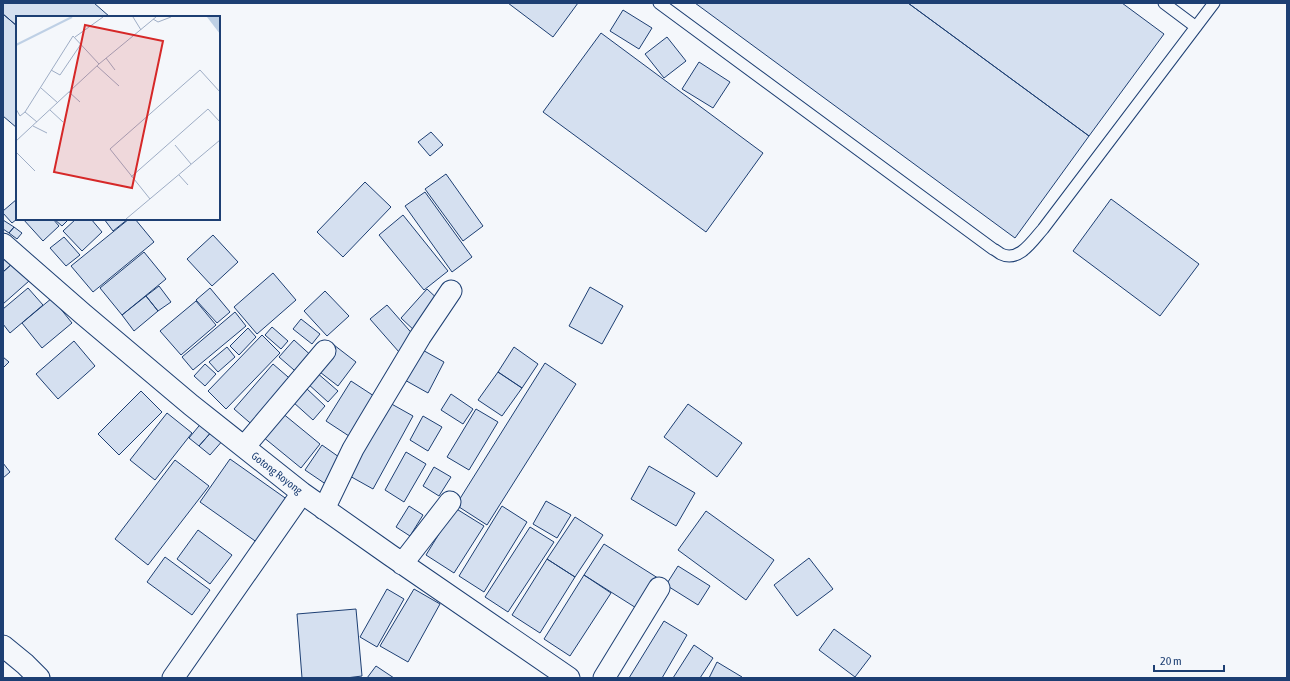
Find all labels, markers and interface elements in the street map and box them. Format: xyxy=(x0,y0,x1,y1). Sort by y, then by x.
inset map xyxy=(16,16,220,220)
street label: Gotong Royong xyxy=(249,449,305,497)
scale bar xyxy=(1154,647,1224,673)
text: 20 m xyxy=(1160,654,1182,668)

